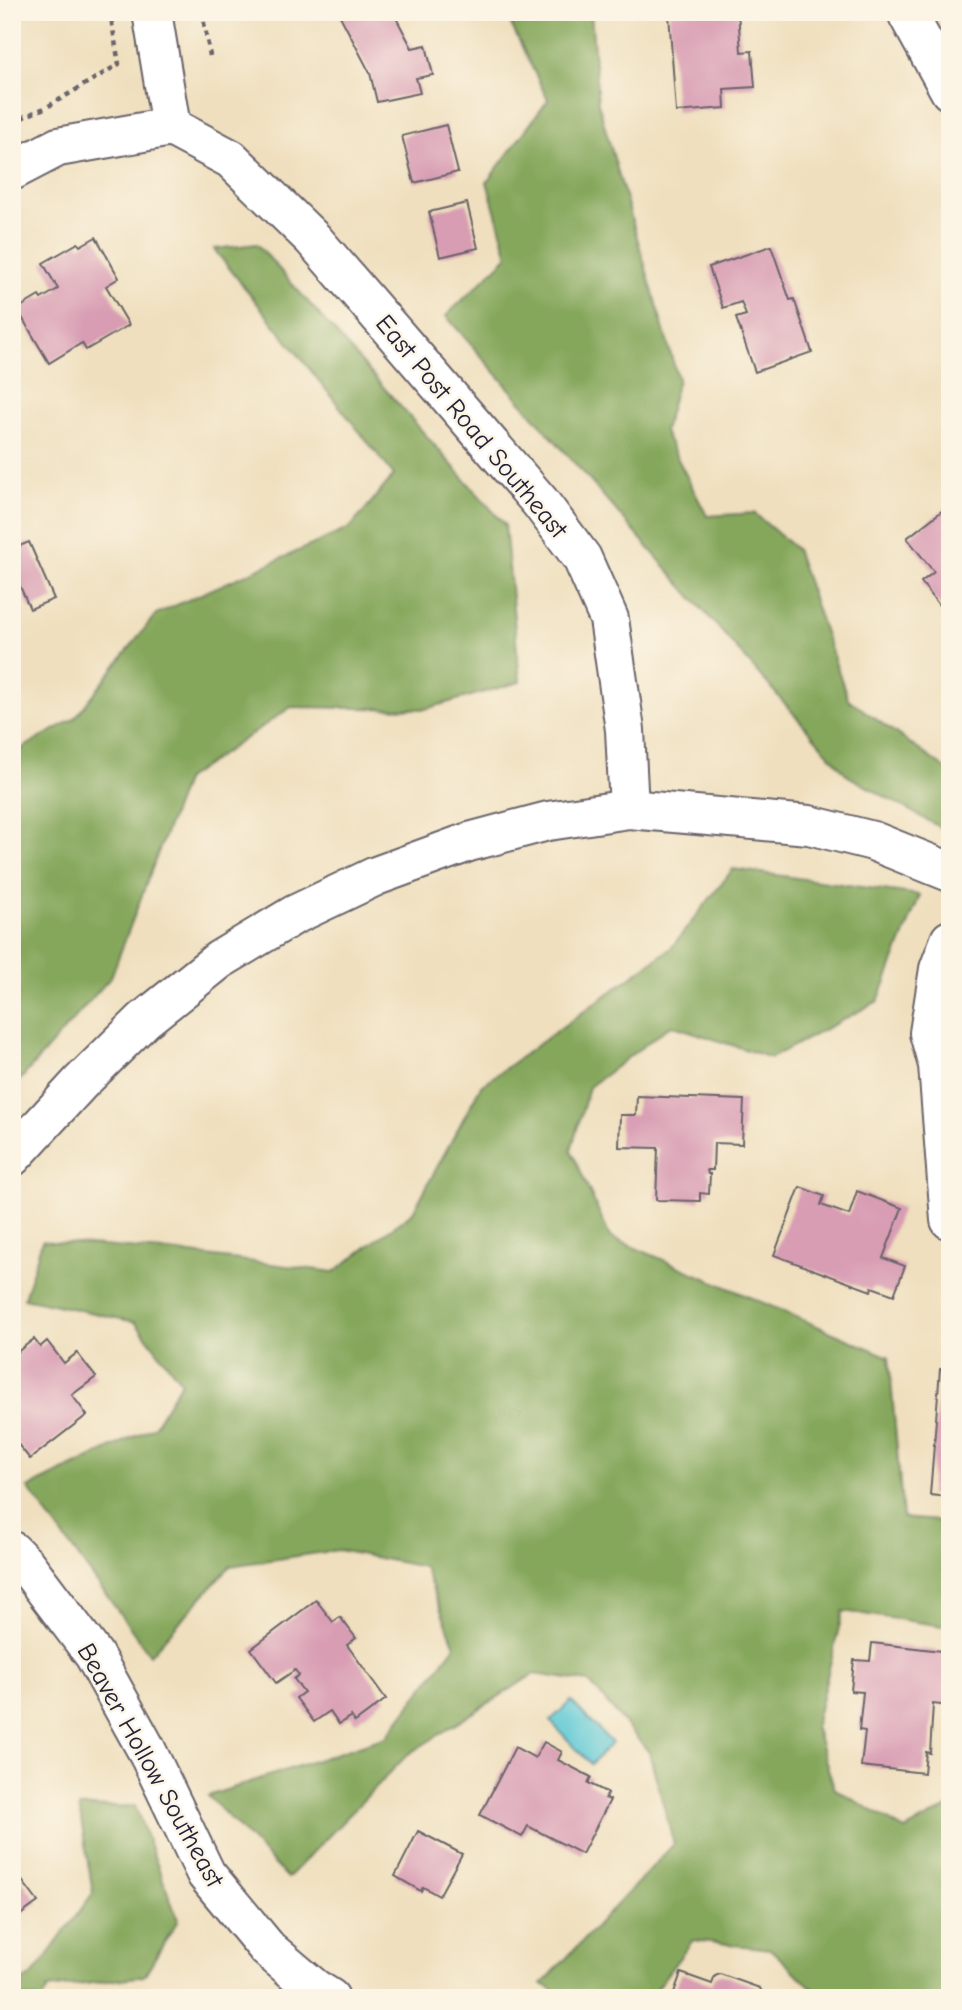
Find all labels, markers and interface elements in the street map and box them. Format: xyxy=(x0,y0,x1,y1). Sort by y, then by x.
street label: East Post Road Southeast xyxy=(369,309,574,546)
street label: Beaver Hollow Southeast xyxy=(71,1638,230,1894)

